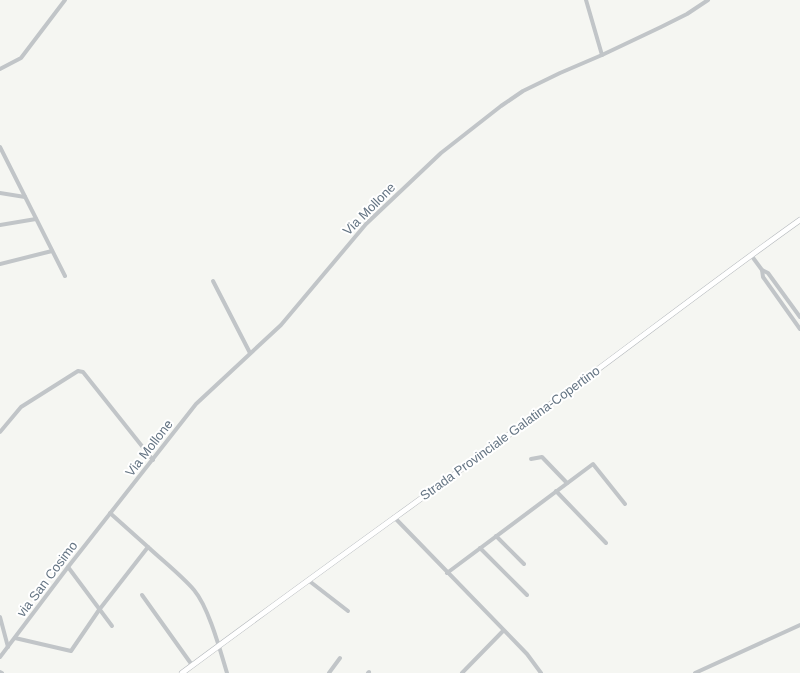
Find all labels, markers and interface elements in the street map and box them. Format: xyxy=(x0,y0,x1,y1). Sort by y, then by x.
street label: Via Mollone xyxy=(340,180,398,238)
street label: Strada Provinciale Galatina-Copertino xyxy=(417,363,603,503)
street label: Via Mollone xyxy=(122,417,176,479)
street label: via San Cosimo xyxy=(14,538,80,620)

